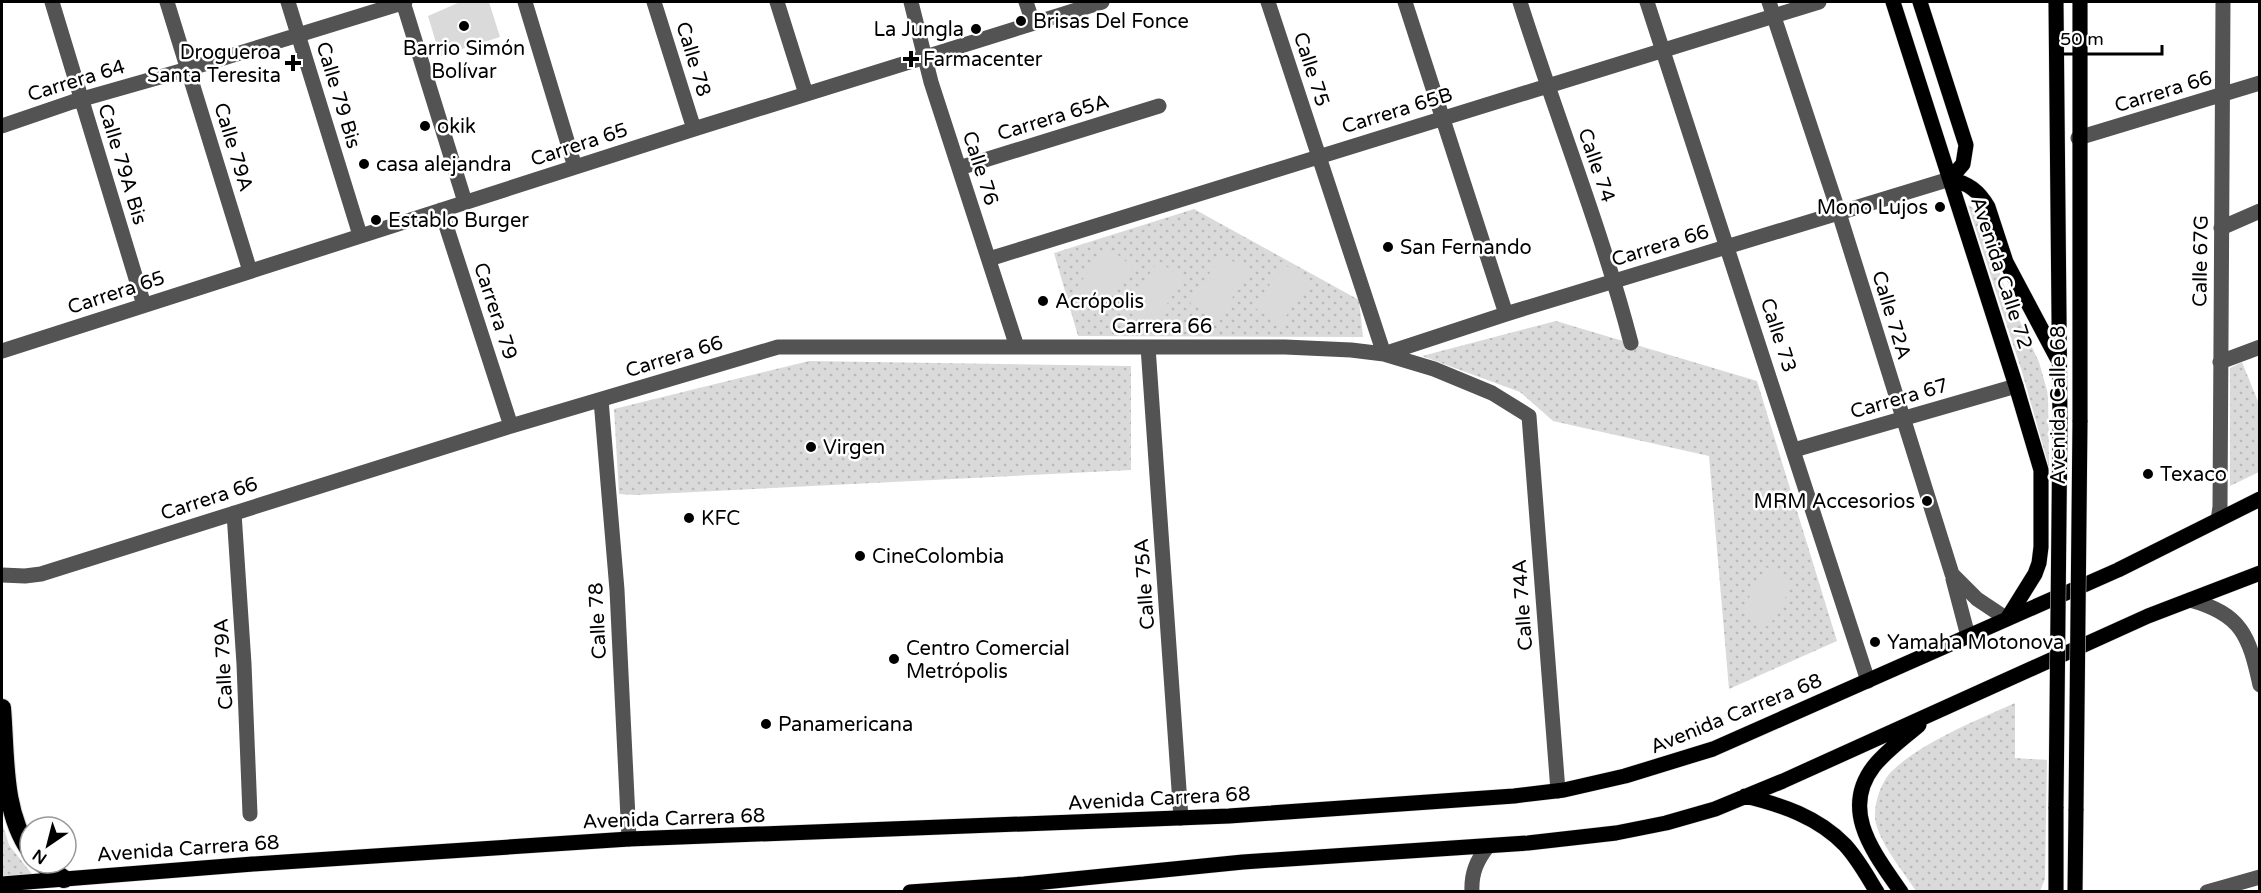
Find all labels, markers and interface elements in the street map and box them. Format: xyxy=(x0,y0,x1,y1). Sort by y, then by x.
place label: Brisas Del Fonce xyxy=(1033,10,1189,34)
marker: Brisas Del Fonce xyxy=(1014,14,1028,28)
place label: La Jungla xyxy=(874,18,964,42)
scale bar xyxy=(2051,18,2162,56)
marker: Barrio Simón Bolívar xyxy=(457,19,471,33)
street label: Calle 78 xyxy=(670,19,716,99)
marker: La Jungla xyxy=(969,22,983,36)
text: 50 m xyxy=(2060,28,2104,50)
street label: Calle 75 xyxy=(1288,29,1334,110)
place label: Barrio Simón Bolívar xyxy=(403,37,525,84)
street label: Calle 79 Bis xyxy=(310,39,366,152)
place label: Drogueroa Santa Teresita xyxy=(147,41,281,88)
place label: Farmacenter xyxy=(923,48,1043,72)
marker: Farmacenter xyxy=(904,52,918,66)
street label: Carrera 64 xyxy=(25,55,128,107)
marker: Drogueroa Santa Teresita xyxy=(286,56,300,70)
street label: Carrera 66 xyxy=(2112,66,2215,118)
street label: Carrera 65B xyxy=(1339,83,1456,139)
street label: Carrera 65A xyxy=(994,90,1112,146)
street label: Calle 79A xyxy=(208,100,258,195)
street label: Calle 79A Bis xyxy=(92,101,152,228)
place label: okik xyxy=(437,115,476,139)
street label: Carrera 65 xyxy=(528,118,631,172)
marker: okik xyxy=(418,119,432,133)
street label: Calle 74 xyxy=(1572,125,1620,206)
street label: Calle 76 xyxy=(957,128,1003,209)
place label: casa alejandra xyxy=(376,153,512,177)
marker: casa alejandra xyxy=(357,157,371,171)
street label: Avenida Calle 72 xyxy=(1965,194,2037,353)
place label: Mono Lujos xyxy=(1817,196,1928,220)
marker: Mono Lujos xyxy=(1933,200,1947,214)
place label: Establo Burger xyxy=(388,209,529,233)
marker: Establo Burger xyxy=(369,213,383,227)
street label: Calle 67G xyxy=(2188,215,2214,307)
street label: Carrera 66 xyxy=(1609,220,1712,272)
place label: San Fernando xyxy=(1400,236,1532,260)
marker: San Fernando xyxy=(1381,240,1395,254)
street label: Carrera 79 xyxy=(468,260,522,363)
street label: Carrera 65 xyxy=(65,266,168,320)
street label: Calle 72A xyxy=(1866,268,1916,363)
place label: Acrópolis xyxy=(1055,290,1144,314)
marker: Acrópolis xyxy=(1036,294,1050,308)
street label: Calle 73 xyxy=(1755,295,1801,376)
street label: Carrera 66 xyxy=(1112,315,1212,339)
street label: Avenida Calle 68 xyxy=(2047,326,2071,484)
street label: Carrera 66 xyxy=(623,331,726,383)
street label: Carrera 67 xyxy=(1848,374,1951,424)
place label: Virgen xyxy=(823,436,885,460)
marker: Virgen xyxy=(804,440,818,454)
place label: Texaco xyxy=(2160,463,2227,487)
marker: Texaco xyxy=(2141,467,2155,481)
street label: Carrera 66 xyxy=(158,472,261,526)
place label: MRM Accesorios xyxy=(1754,490,1915,514)
marker: MRM Accesorios xyxy=(1920,494,1934,508)
place label: KFC xyxy=(701,507,740,531)
marker: KFC xyxy=(682,511,696,525)
street label: Calle 75A xyxy=(1130,537,1160,630)
place label: CineColombia xyxy=(872,545,1004,569)
marker: CineColombia xyxy=(853,549,867,563)
street label: Calle 74A xyxy=(1508,558,1538,651)
street label: Calle 78 xyxy=(584,582,612,660)
street label: Calle 79A xyxy=(210,618,238,710)
place label: Yamaha Motonova xyxy=(1887,631,2064,655)
marker: Yamaha Motonova xyxy=(1868,635,1882,649)
place label: Centro Comercial Metrópolis xyxy=(906,637,1070,684)
marker: Centro Comercial Metrópolis xyxy=(887,652,901,666)
street label: Avenida Carrera 68 xyxy=(1647,669,1826,759)
place label: Panamericana xyxy=(778,713,913,737)
marker: Panamericana xyxy=(759,717,773,731)
street label: Avenida Carrera 68 xyxy=(1067,782,1251,816)
street label: Avenida Carrera 68 xyxy=(582,804,766,834)
north arrow xyxy=(18,815,78,875)
street label: Avenida Carrera 68 xyxy=(96,831,280,867)
text: N xyxy=(29,845,51,868)

